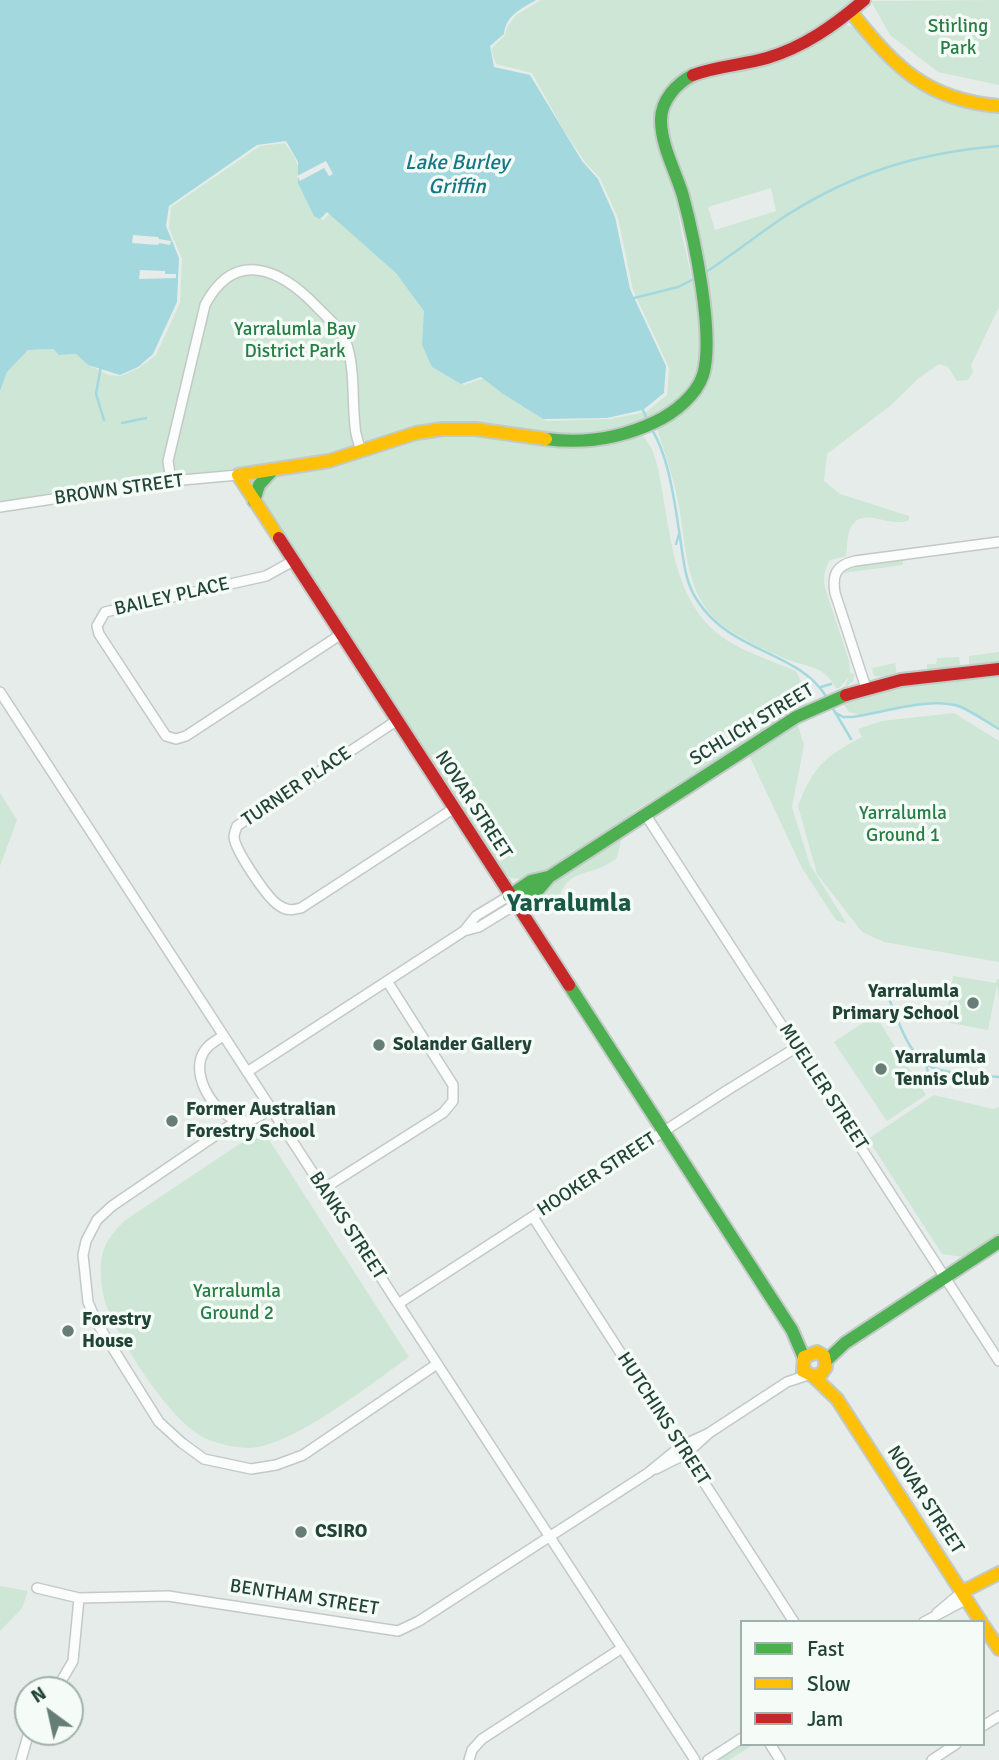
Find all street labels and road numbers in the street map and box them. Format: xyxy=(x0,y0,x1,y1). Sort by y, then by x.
street label: BROWN STREET xyxy=(53,470,185,510)
street label: BAILEY PLACE xyxy=(112,573,232,621)
street label: SCHLICH STREET xyxy=(686,679,818,771)
street label: TURNER PLACE xyxy=(238,742,356,832)
street label: NOVAR STREET xyxy=(430,747,516,863)
street label: MUELLER STREET xyxy=(774,1019,872,1155)
street label: HOOKER STREET xyxy=(533,1128,661,1222)
street label: BANKS STREET xyxy=(304,1168,390,1284)
street label: HUTCHINS STREET xyxy=(612,1348,714,1490)
street label: NOVAR STREET xyxy=(882,1442,968,1558)
street label: BENTHAM STREET xyxy=(228,1575,380,1621)

